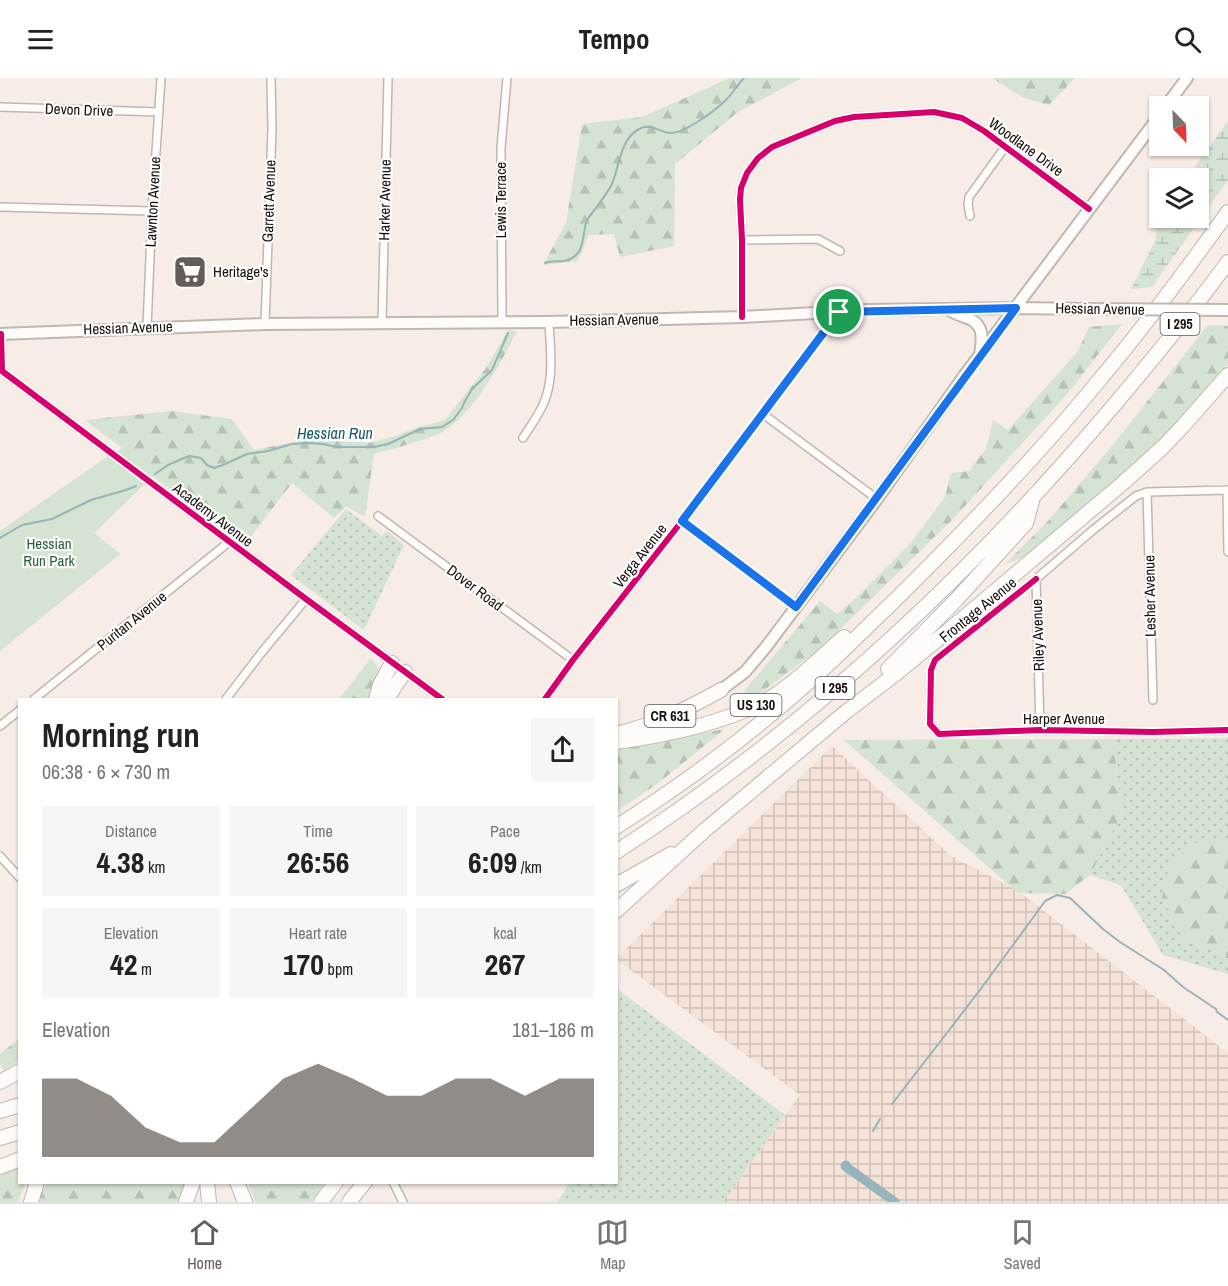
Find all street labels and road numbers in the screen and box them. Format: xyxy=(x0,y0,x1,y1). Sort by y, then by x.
street label: Devon Drive xyxy=(44,98,114,121)
street label: Woodlane Drive xyxy=(985,112,1068,181)
street label: Lawnton Avenue xyxy=(140,156,165,248)
street label: Garrett Avenue xyxy=(257,159,280,243)
street label: Harker Avenue xyxy=(373,159,396,241)
street label: Lewis Terrace xyxy=(490,162,511,238)
street label: Hessian Avenue xyxy=(1055,297,1145,320)
street label: Hessian Avenue xyxy=(569,308,659,331)
road number: I 295 xyxy=(1160,313,1200,335)
street label: Hessian Avenue xyxy=(83,315,173,340)
street label: Academy Avenue xyxy=(168,477,258,552)
street label: Verga Avenue xyxy=(608,519,671,592)
street label: Lesher Avenue xyxy=(1138,555,1161,637)
street label: Dover Road xyxy=(443,559,508,616)
street label: Frontage Avenue xyxy=(935,572,1021,647)
street label: Puritan Avenue xyxy=(92,586,171,655)
street label: Riley Avenue xyxy=(1026,598,1049,672)
road number: I 295 xyxy=(816,677,854,699)
road number: US 130 xyxy=(730,694,782,716)
road number: CR 631 xyxy=(644,705,696,727)
street label: Harper Avenue xyxy=(1023,708,1105,729)

